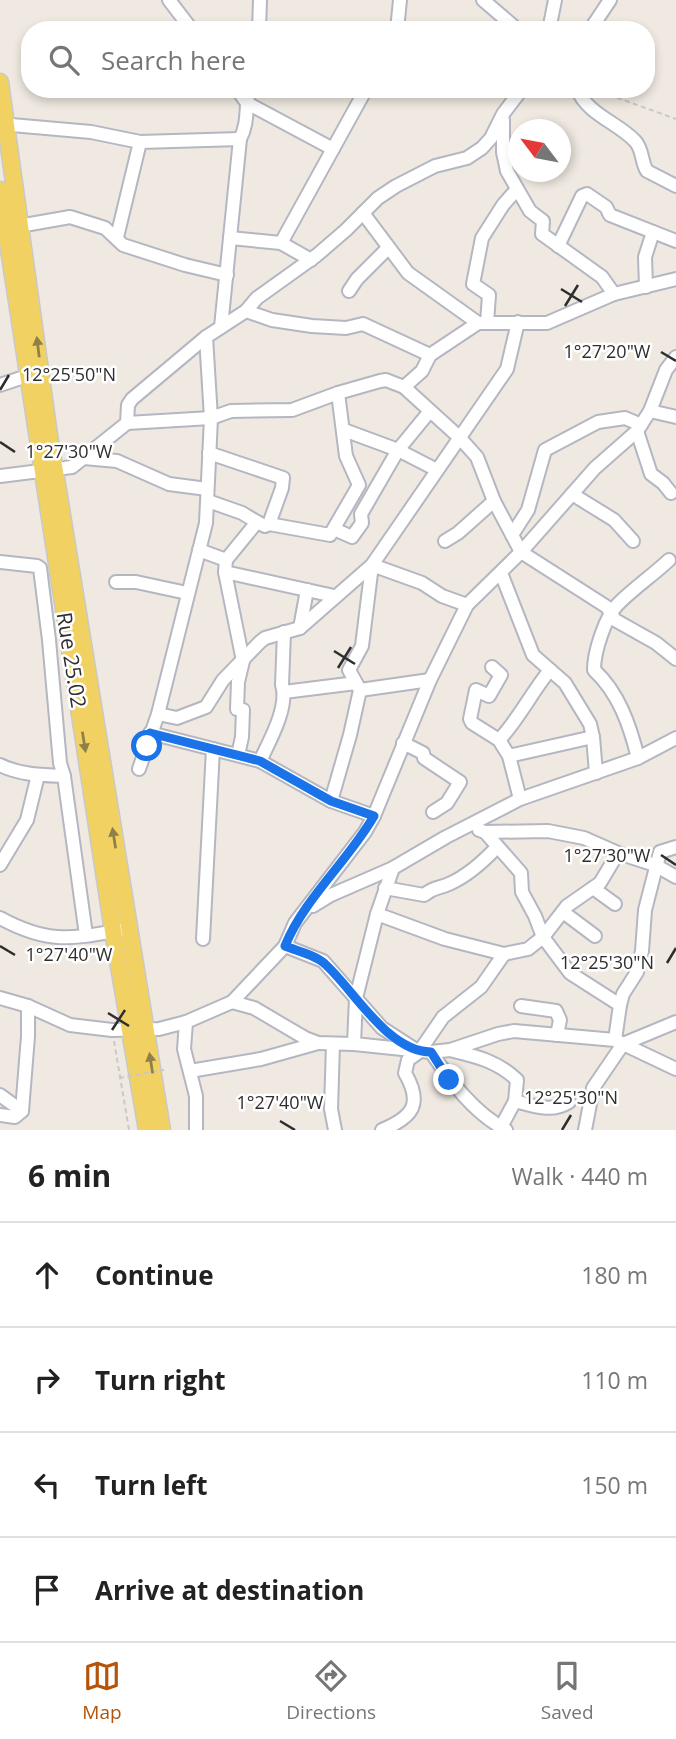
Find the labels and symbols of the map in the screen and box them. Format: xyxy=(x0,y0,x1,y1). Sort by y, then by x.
north arrow xyxy=(508,119,571,182)
one-way arrow xyxy=(32,336,43,358)
text: 1°27'20"W xyxy=(564,339,651,363)
text: 12°25'50"N xyxy=(22,362,116,386)
text: 1°27'30"W xyxy=(26,439,113,463)
street label: Rue 25.02 xyxy=(51,610,93,710)
route start xyxy=(131,730,162,761)
one-way arrow xyxy=(79,731,90,753)
one-way arrow xyxy=(108,827,119,849)
text: 1°27'30"W xyxy=(564,843,651,867)
text: 1°27'40"W xyxy=(26,942,113,966)
text: 12°25'30"N xyxy=(560,950,654,974)
one-way arrow xyxy=(145,1051,156,1073)
route end xyxy=(433,1064,464,1095)
text: 12°25'30"N xyxy=(524,1085,618,1109)
text: 1°27'40"W xyxy=(237,1090,324,1114)

